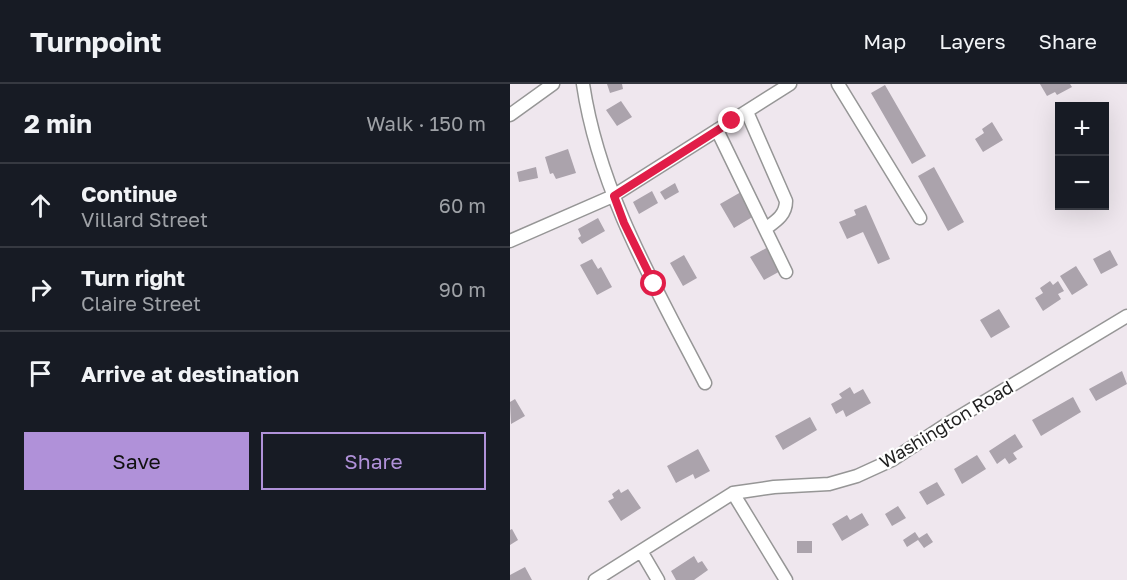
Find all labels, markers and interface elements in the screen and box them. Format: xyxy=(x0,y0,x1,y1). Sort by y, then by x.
text: Turnpoint xyxy=(30,25,161,58)
text: Map xyxy=(863,28,906,54)
text: Layers xyxy=(939,28,1006,54)
text: Share xyxy=(1039,28,1097,54)
map controls xyxy=(1055,102,1109,210)
button: + xyxy=(1055,102,1109,156)
route end xyxy=(718,107,744,133)
text: 2 min xyxy=(24,108,92,139)
text: Walk · 150 m xyxy=(366,111,486,135)
button: − xyxy=(1055,156,1109,210)
text: Continue xyxy=(81,180,177,207)
icon: ahead xyxy=(24,189,57,222)
text: 60 m xyxy=(439,193,486,217)
text: Villard Street xyxy=(81,207,208,231)
text: Turn right xyxy=(81,264,185,291)
route start xyxy=(640,270,666,296)
icon: right xyxy=(24,273,57,306)
text: 90 m xyxy=(439,277,486,301)
text: Claire Street xyxy=(81,291,201,315)
icon: arrive xyxy=(24,357,57,390)
text: Arrive at destination xyxy=(81,360,299,387)
street label: Washington Road xyxy=(875,375,1017,473)
button: Save xyxy=(24,432,249,490)
button: Share xyxy=(261,432,486,490)

